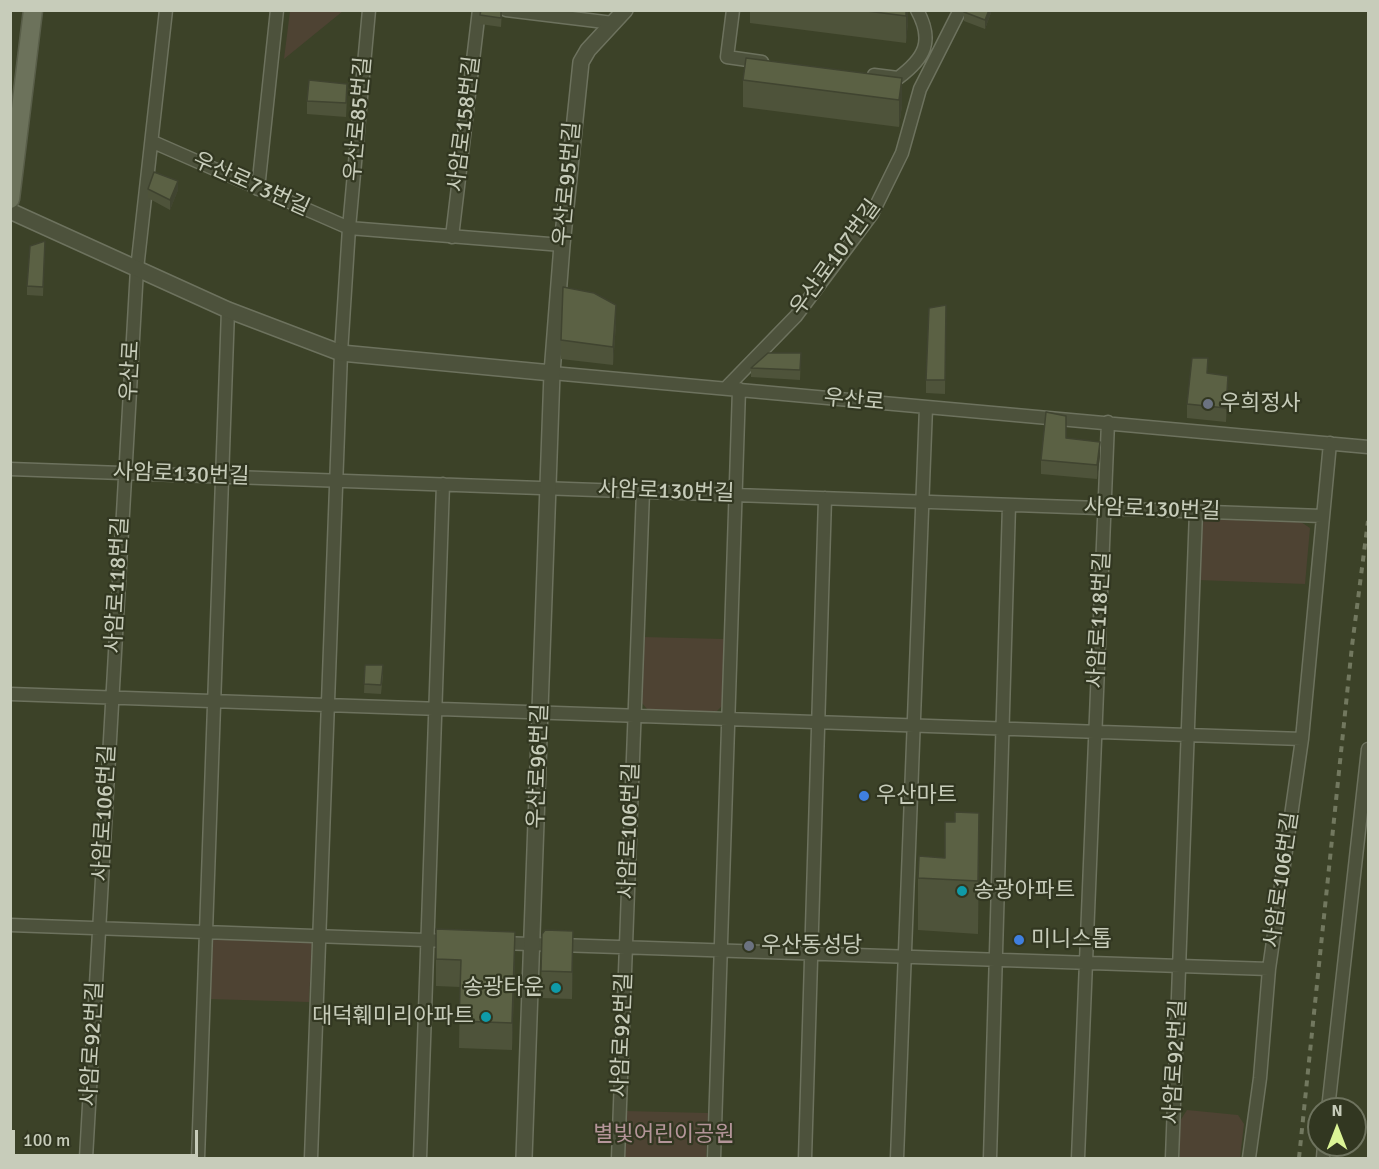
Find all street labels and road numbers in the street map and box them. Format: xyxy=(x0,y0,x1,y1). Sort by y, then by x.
street label: 사암로158번길 xyxy=(444,54,486,194)
street label: 우산로85번길 xyxy=(340,56,378,182)
street label: 우산로95번길 xyxy=(549,121,587,247)
street label: 우산로73번길 xyxy=(189,148,313,222)
street label: 우산로107번길 xyxy=(785,195,887,321)
street label: 우산로 xyxy=(116,340,146,402)
street label: 우산로 xyxy=(823,385,885,417)
street label: 사암로130번길 xyxy=(112,459,250,491)
street label: 사암로130번길 xyxy=(597,476,735,508)
street label: 사암로130번길 xyxy=(1083,494,1221,526)
street label: 사암로118번길 xyxy=(101,516,135,654)
street label: 사암로118번길 xyxy=(1083,551,1117,689)
street label: 우산로96번길 xyxy=(524,703,554,829)
street label: 사암로106번길 xyxy=(88,744,122,882)
street label: 사암로106번길 xyxy=(614,762,646,900)
street label: 사암로106번길 xyxy=(1259,810,1305,950)
street label: 사암로92번길 xyxy=(608,972,638,1098)
street label: 사암로92번길 xyxy=(77,981,109,1107)
street label: 사암로92번길 xyxy=(1160,999,1192,1125)

